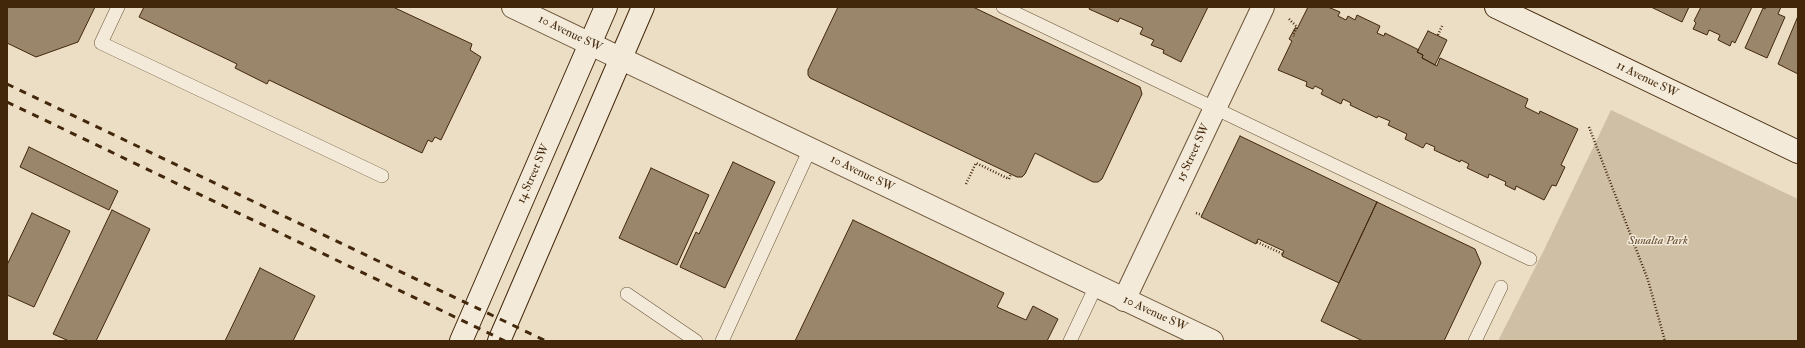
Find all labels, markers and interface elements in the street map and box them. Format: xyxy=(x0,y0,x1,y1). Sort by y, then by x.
street label: 10 Avenue SW xyxy=(536,12,604,56)
street label: 11 Avenue SW xyxy=(1614,59,1680,101)
street label: 15 Street SW xyxy=(1174,122,1214,184)
street label: 14 Street SW xyxy=(514,142,554,206)
street label: 10 Avenue SW xyxy=(828,152,896,196)
park label: Sunalta Park xyxy=(1628,234,1688,248)
street label: 10 Avenue SW xyxy=(1121,293,1189,335)

